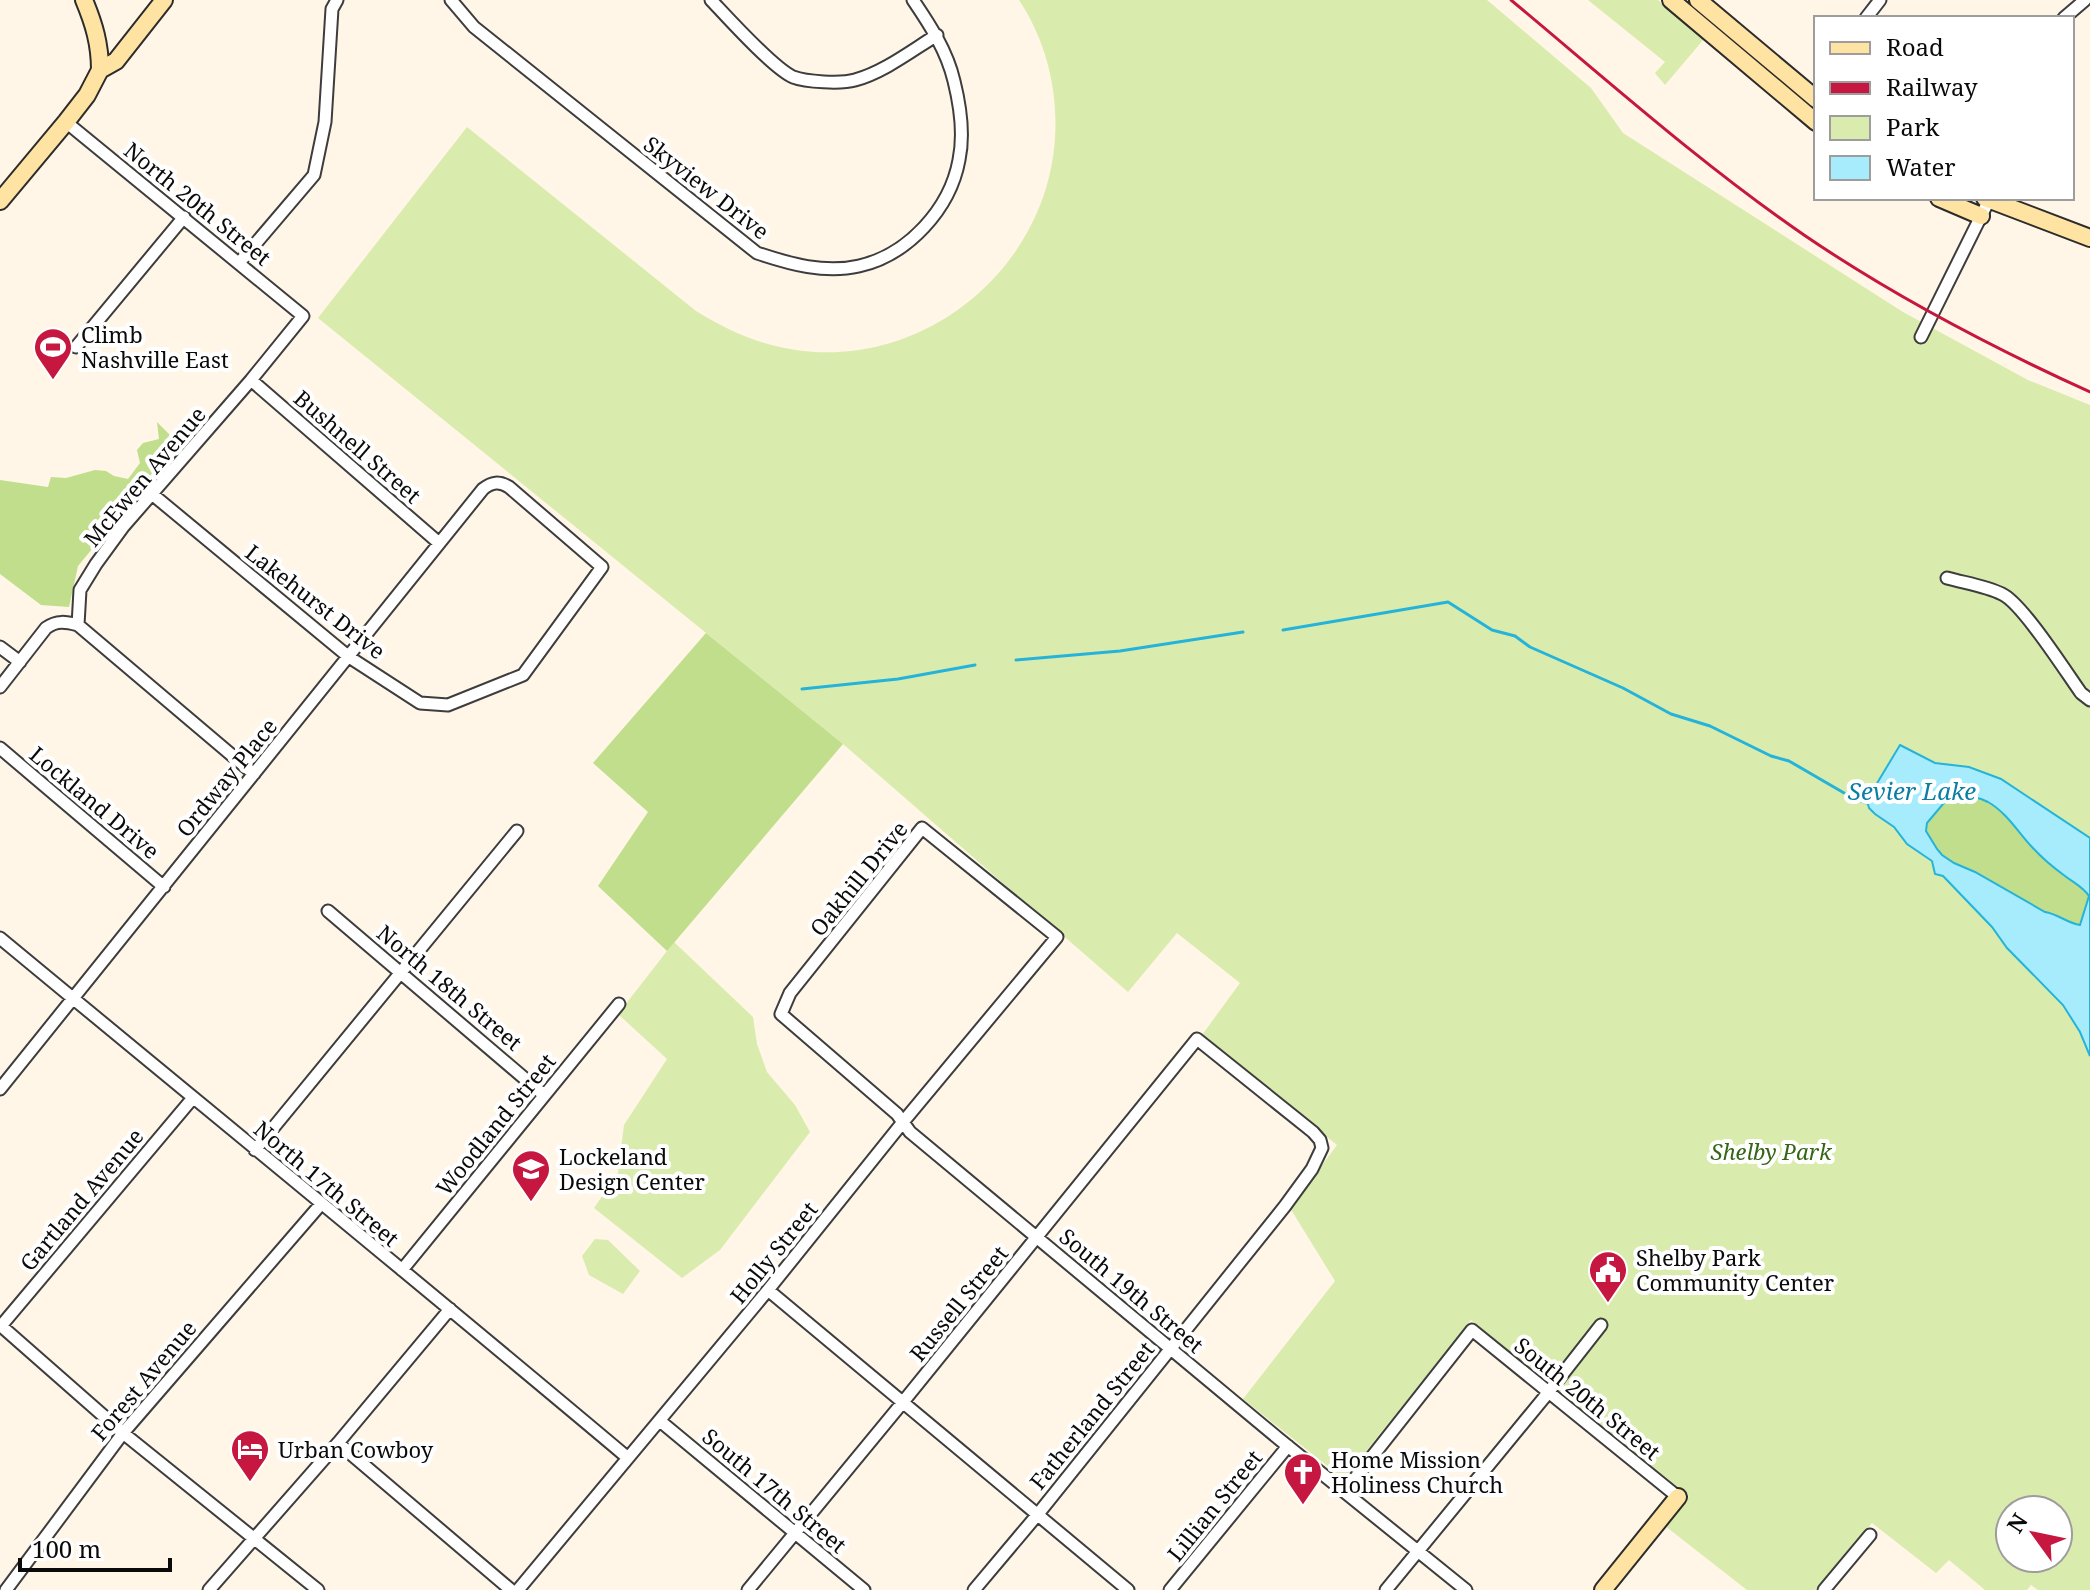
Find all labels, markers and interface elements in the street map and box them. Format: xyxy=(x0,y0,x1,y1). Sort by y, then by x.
legend xyxy=(1814,16,2074,200)
text: Road xyxy=(1886,30,1944,63)
text: Railway xyxy=(1886,70,1978,103)
text: Park xyxy=(1886,110,1940,143)
street label: Skyview Drive xyxy=(638,129,776,245)
street label: North 20th Street xyxy=(118,134,278,272)
text: Water xyxy=(1886,150,1956,183)
place label: Climb Nashville East xyxy=(81,319,229,374)
sports icon: Climb Nashville East xyxy=(32,326,74,381)
street label: Bushnell Street xyxy=(288,383,428,510)
street label: McEwen Avenue xyxy=(76,400,212,552)
street label: Lakehurst Drive xyxy=(240,537,392,665)
street label: Ordway Place xyxy=(169,711,283,843)
street label: Lockland Drive xyxy=(24,739,166,865)
water label: Sevier Lake xyxy=(1848,774,1976,807)
street label: Oakhill Drive xyxy=(802,814,914,942)
street label: North 18th Street xyxy=(371,917,529,1057)
street label: Woodland Street xyxy=(428,1047,562,1201)
street label: North 17th Street xyxy=(248,1113,406,1253)
street label: Gartland Avenue xyxy=(12,1121,150,1277)
park label: Shelby Park xyxy=(1710,1136,1833,1166)
place label: Lockeland Design Center xyxy=(559,1141,705,1196)
school or university icon: Lockeland Design Center xyxy=(510,1148,552,1203)
street label: Holly Street xyxy=(723,1194,824,1309)
street label: South 19th Street xyxy=(1054,1221,1211,1359)
street label: Russell Street xyxy=(902,1239,1014,1367)
place label: Shelby Park Community Center xyxy=(1636,1242,1835,1297)
public building icon: Shelby Park Community Center xyxy=(1587,1249,1629,1304)
street label: Forest Avenue xyxy=(84,1313,202,1447)
street label: South 20th Street xyxy=(1509,1330,1667,1466)
street label: Fatherland Street xyxy=(1022,1335,1160,1495)
street label: South 17th Street xyxy=(697,1421,854,1559)
hotel icon: Urban Cowboy xyxy=(229,1428,271,1483)
place label: Urban Cowboy xyxy=(278,1434,434,1464)
street label: Lillian Street xyxy=(1160,1443,1268,1567)
place label: Home Mission Holiness Church xyxy=(1331,1444,1503,1499)
church icon: Home Mission Holiness Church xyxy=(1282,1451,1324,1506)
north arrow xyxy=(1994,1494,2074,1574)
text: N xyxy=(1999,1507,2034,1538)
scale bar xyxy=(20,1522,170,1572)
text: 100 m xyxy=(32,1532,101,1565)

